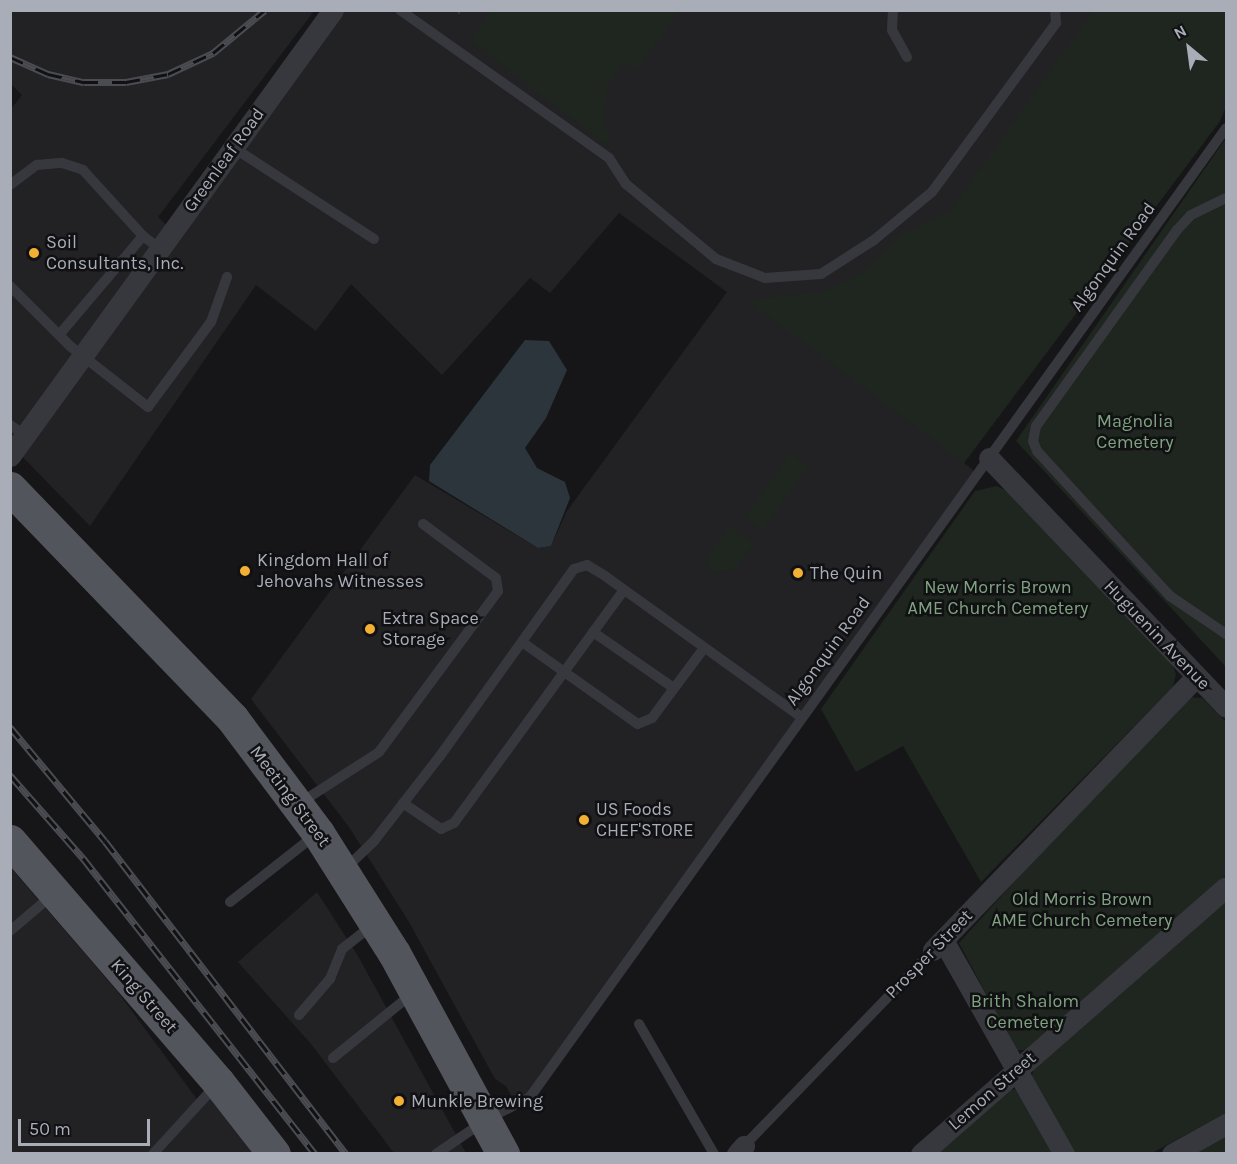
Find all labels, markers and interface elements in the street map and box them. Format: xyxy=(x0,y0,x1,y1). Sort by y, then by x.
north arrow xyxy=(1159,18,1219,78)
text: N xyxy=(1170,21,1190,43)
street label: Greenleaf Road xyxy=(179,104,269,216)
street label: Algonquin Road xyxy=(1066,198,1160,316)
place label: Soil Consultants, Inc. xyxy=(46,232,183,274)
marker: Soil Consultants, Inc. xyxy=(27,246,41,260)
park label: Magnolia Cemetery xyxy=(1096,411,1174,454)
place label: Kingdom Hall of Jehovahs Witnesses xyxy=(257,550,424,592)
place label: The Quin xyxy=(810,562,882,584)
marker: Kingdom Hall of Jehovahs Witnesses xyxy=(238,564,252,578)
marker: The Quin xyxy=(791,566,805,580)
street label: Huguenin Avenue xyxy=(1099,576,1215,694)
park label: New Morris Brown AME Church Cemetery xyxy=(908,577,1088,620)
street label: Algonquin Road xyxy=(781,592,875,710)
place label: Extra Space Storage xyxy=(382,608,479,650)
marker: Extra Space Storage xyxy=(363,622,377,636)
street label: Meeting Street xyxy=(245,741,335,851)
place label: US Foods CHEF'STORE xyxy=(596,799,694,842)
marker: US Foods CHEF'STORE xyxy=(577,813,591,827)
park label: Old Morris Brown AME Church Cemetery xyxy=(992,889,1172,932)
street label: Prosper Street xyxy=(881,905,977,1003)
street label: King Street xyxy=(106,955,182,1037)
park label: Brith Shalom Cemetery xyxy=(971,991,1079,1034)
street label: Lemon Street xyxy=(944,1047,1040,1135)
place label: Munkle Brewing xyxy=(411,1090,543,1112)
marker: Munkle Brewing xyxy=(392,1094,406,1108)
scale bar xyxy=(21,1107,153,1145)
text: 50 m xyxy=(29,1118,71,1140)

